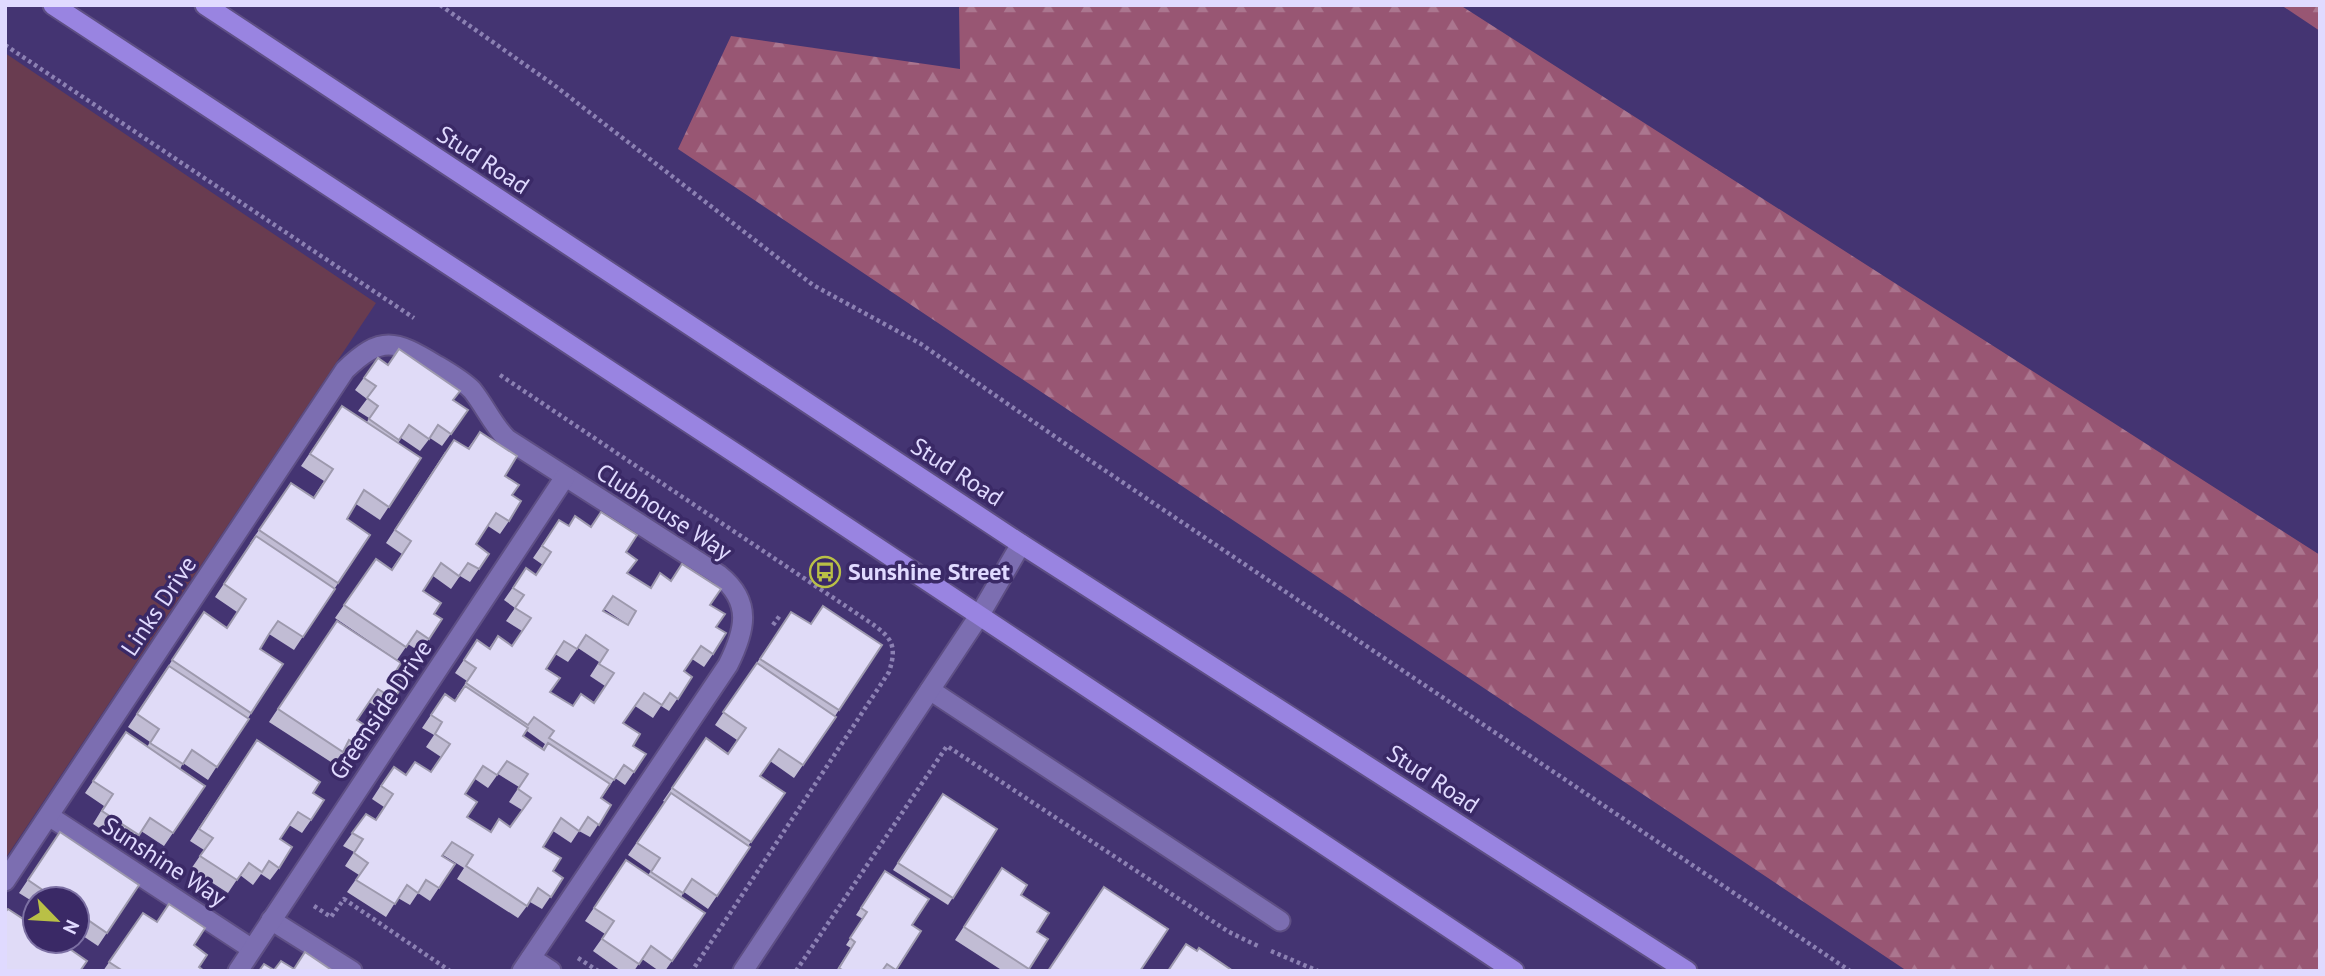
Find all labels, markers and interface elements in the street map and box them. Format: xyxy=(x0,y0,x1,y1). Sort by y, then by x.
street label: Stud Road xyxy=(431,118,535,201)
street label: Stud Road xyxy=(905,430,1009,513)
street label: Clubhouse Way xyxy=(591,456,738,567)
street label: Links Drive xyxy=(114,550,203,662)
bus stop icon: Sunshine Street xyxy=(808,555,842,589)
place label: Sunshine Street xyxy=(848,556,1011,587)
street label: Greenside Drive xyxy=(322,634,439,786)
street label: Stud Road xyxy=(1381,737,1485,820)
street label: Sunshine Way xyxy=(96,810,232,913)
north arrow xyxy=(21,885,91,955)
text: N xyxy=(58,916,85,938)

